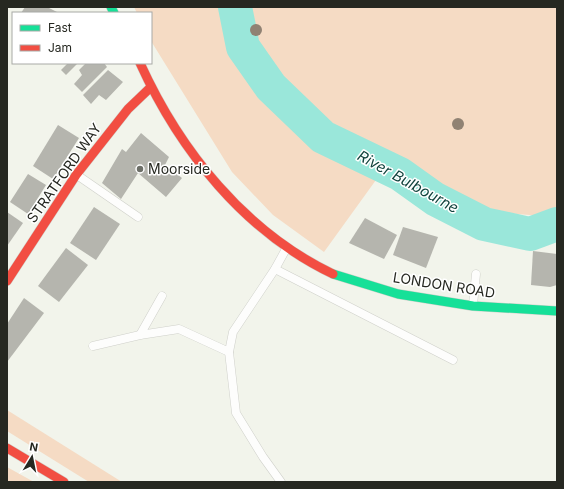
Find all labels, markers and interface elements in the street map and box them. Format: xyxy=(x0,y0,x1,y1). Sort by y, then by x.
legend xyxy=(12,12,152,64)
text: Fast xyxy=(48,20,72,35)
text: Jam xyxy=(48,40,72,55)
street label: STRATFORD WAY xyxy=(23,119,105,226)
water label: River Bulbourne xyxy=(354,146,462,217)
place label: Moorside xyxy=(148,160,210,177)
marker: Moorside xyxy=(135,164,145,174)
street label: LONDON ROAD xyxy=(392,268,496,301)
north arrow xyxy=(12,437,52,477)
text: N xyxy=(28,440,39,455)

